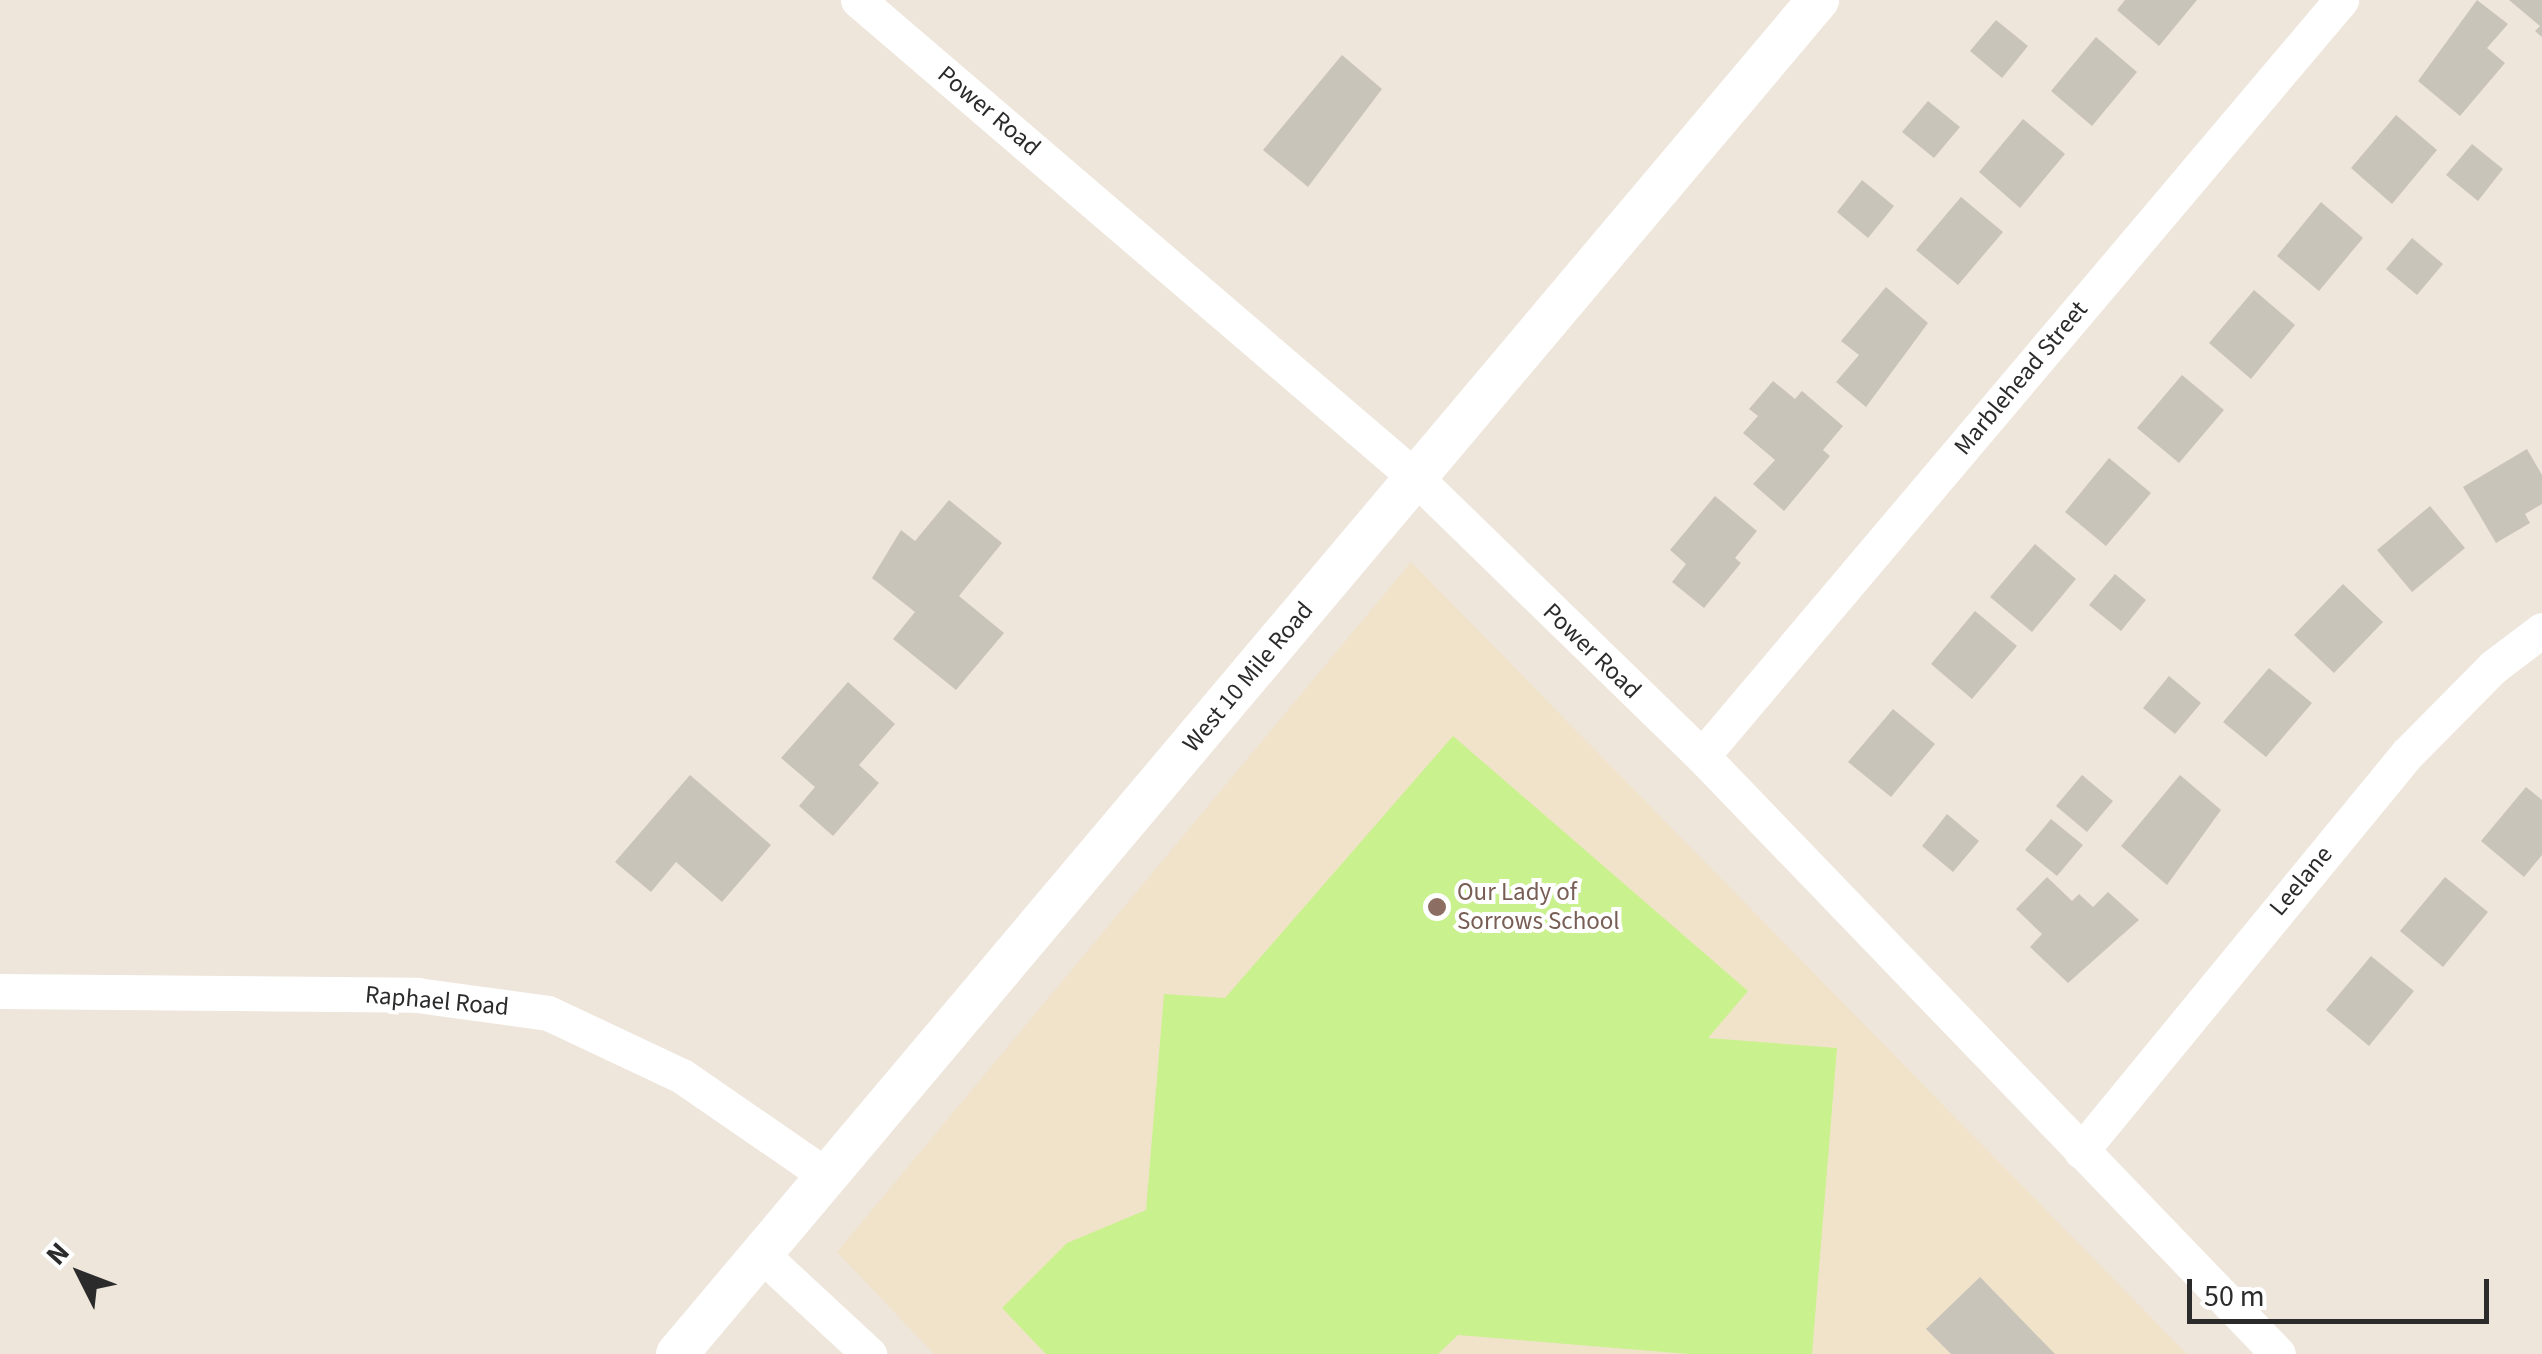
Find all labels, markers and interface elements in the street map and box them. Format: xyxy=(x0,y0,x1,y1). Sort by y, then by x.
street label: Power Road xyxy=(932,59,1046,163)
street label: Marblehead Street xyxy=(1948,295,2094,461)
street label: West 10 Mile Road xyxy=(1176,596,1320,758)
street label: Power Road xyxy=(1537,597,1647,705)
street label: Leelane xyxy=(2263,840,2339,922)
place label: Our Lady of Sorrows School xyxy=(1457,878,1620,937)
marker: Our Lady of Sorrows School xyxy=(1426,896,1448,918)
street label: Raphael Road xyxy=(364,980,510,1022)
north arrow xyxy=(30,1224,130,1324)
text: N xyxy=(37,1234,79,1274)
scale bar xyxy=(2192,1259,2494,1321)
text: 50 m xyxy=(2204,1275,2265,1318)

